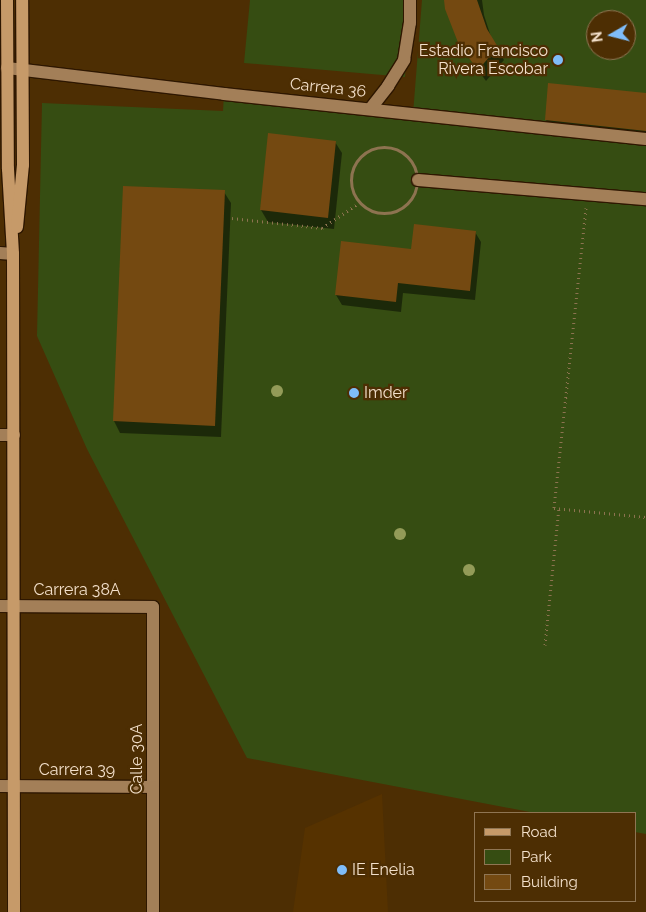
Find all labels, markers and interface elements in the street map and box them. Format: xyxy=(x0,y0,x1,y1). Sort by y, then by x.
north arrow xyxy=(586,10,636,60)
text: N xyxy=(588,31,606,43)
place label: Estadio Francisco Rivera Escobar xyxy=(419,41,548,79)
marker: Estadio Francisco Rivera Escobar xyxy=(552,54,564,66)
street label: Carrera 36 xyxy=(289,74,367,102)
place label: Imder xyxy=(364,383,408,403)
marker: Imder xyxy=(348,387,360,399)
street label: Carrera 38A xyxy=(33,580,121,600)
street label: Calle 30A xyxy=(127,724,147,794)
street label: Carrera 39 xyxy=(39,760,115,780)
legend xyxy=(473,812,636,902)
text: Road xyxy=(521,823,557,841)
text: Park xyxy=(521,848,552,866)
place label: IE Enelia xyxy=(352,860,415,880)
marker: IE Enelia xyxy=(336,864,348,876)
text: Building xyxy=(521,873,578,891)

